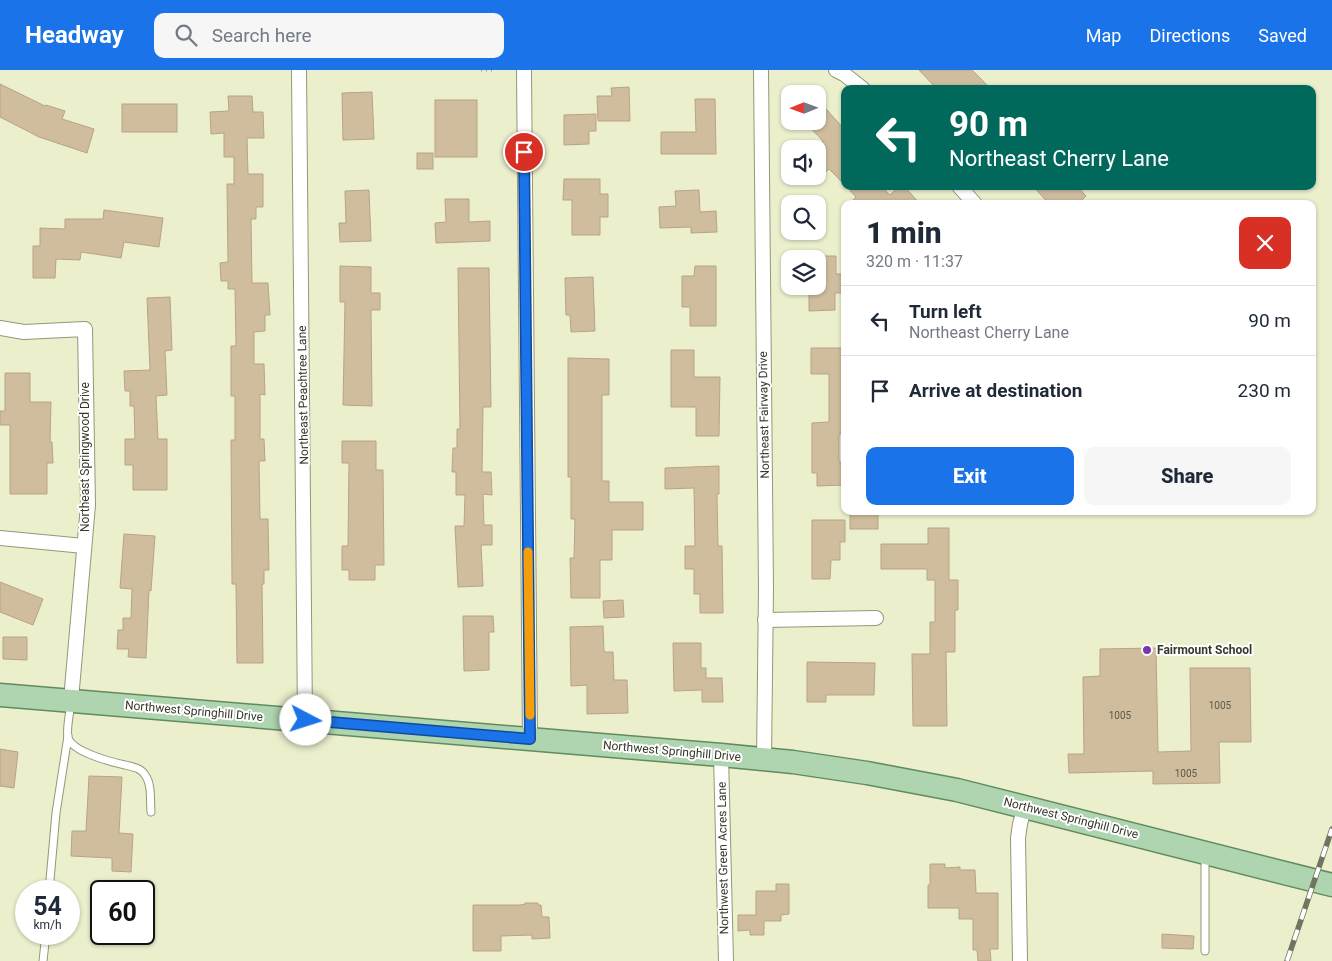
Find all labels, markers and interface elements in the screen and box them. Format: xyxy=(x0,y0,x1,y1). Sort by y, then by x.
search box xyxy=(154,13,504,58)
text: Headway xyxy=(25,21,124,49)
icon: search xyxy=(172,21,200,49)
text: Search here xyxy=(212,24,312,47)
text: Map xyxy=(1086,25,1121,46)
text: Directions xyxy=(1149,25,1230,46)
text: Saved xyxy=(1258,25,1307,46)
north arrow xyxy=(781,85,826,130)
map controls xyxy=(781,85,826,295)
text: 90 m xyxy=(949,104,1028,145)
icon: left xyxy=(866,105,931,170)
pin xyxy=(503,131,545,173)
icon: arrive xyxy=(510,138,538,166)
button: sound xyxy=(781,140,826,185)
text: Northeast Cherry Lane xyxy=(949,146,1169,171)
button: search xyxy=(781,195,826,240)
text: 1 min xyxy=(866,215,942,250)
button: close xyxy=(1239,217,1291,269)
button: layers xyxy=(781,250,826,295)
text: 320 m · 11:37 xyxy=(866,252,963,271)
text: Turn left xyxy=(909,300,982,323)
icon: left xyxy=(866,307,894,335)
text: 90 m xyxy=(1248,309,1291,332)
text: Northeast Cherry Lane xyxy=(909,323,1069,342)
street label: Northeast Peachtree Lane xyxy=(295,325,311,465)
street label: Northeast Fairway Drive xyxy=(756,351,772,479)
icon: arrive xyxy=(866,377,894,405)
text: Arrive at destination xyxy=(909,379,1082,402)
text: 230 m xyxy=(1238,379,1291,402)
street label: Northeast Springwood Drive xyxy=(78,382,92,532)
button: Exit xyxy=(866,447,1074,505)
button: Share xyxy=(1084,447,1291,505)
place label: Fairmount School xyxy=(1157,643,1252,657)
marker: Fairmount School xyxy=(1141,644,1153,656)
position arrow xyxy=(279,693,331,745)
street label: Northwest Springhill Drive xyxy=(125,698,263,724)
house number: 1005 xyxy=(1209,700,1232,711)
house number: 1005 xyxy=(1109,710,1132,721)
street label: Northwest Springhill Drive xyxy=(603,738,741,764)
house number: 1005 xyxy=(1175,768,1198,779)
street label: Northwest Green Acres Lane xyxy=(715,781,731,935)
street label: Northwest Springhill Drive xyxy=(1002,794,1140,842)
speed limit sign: 60 xyxy=(90,880,155,945)
text: 54 xyxy=(33,892,62,921)
text: km/h xyxy=(33,918,62,932)

